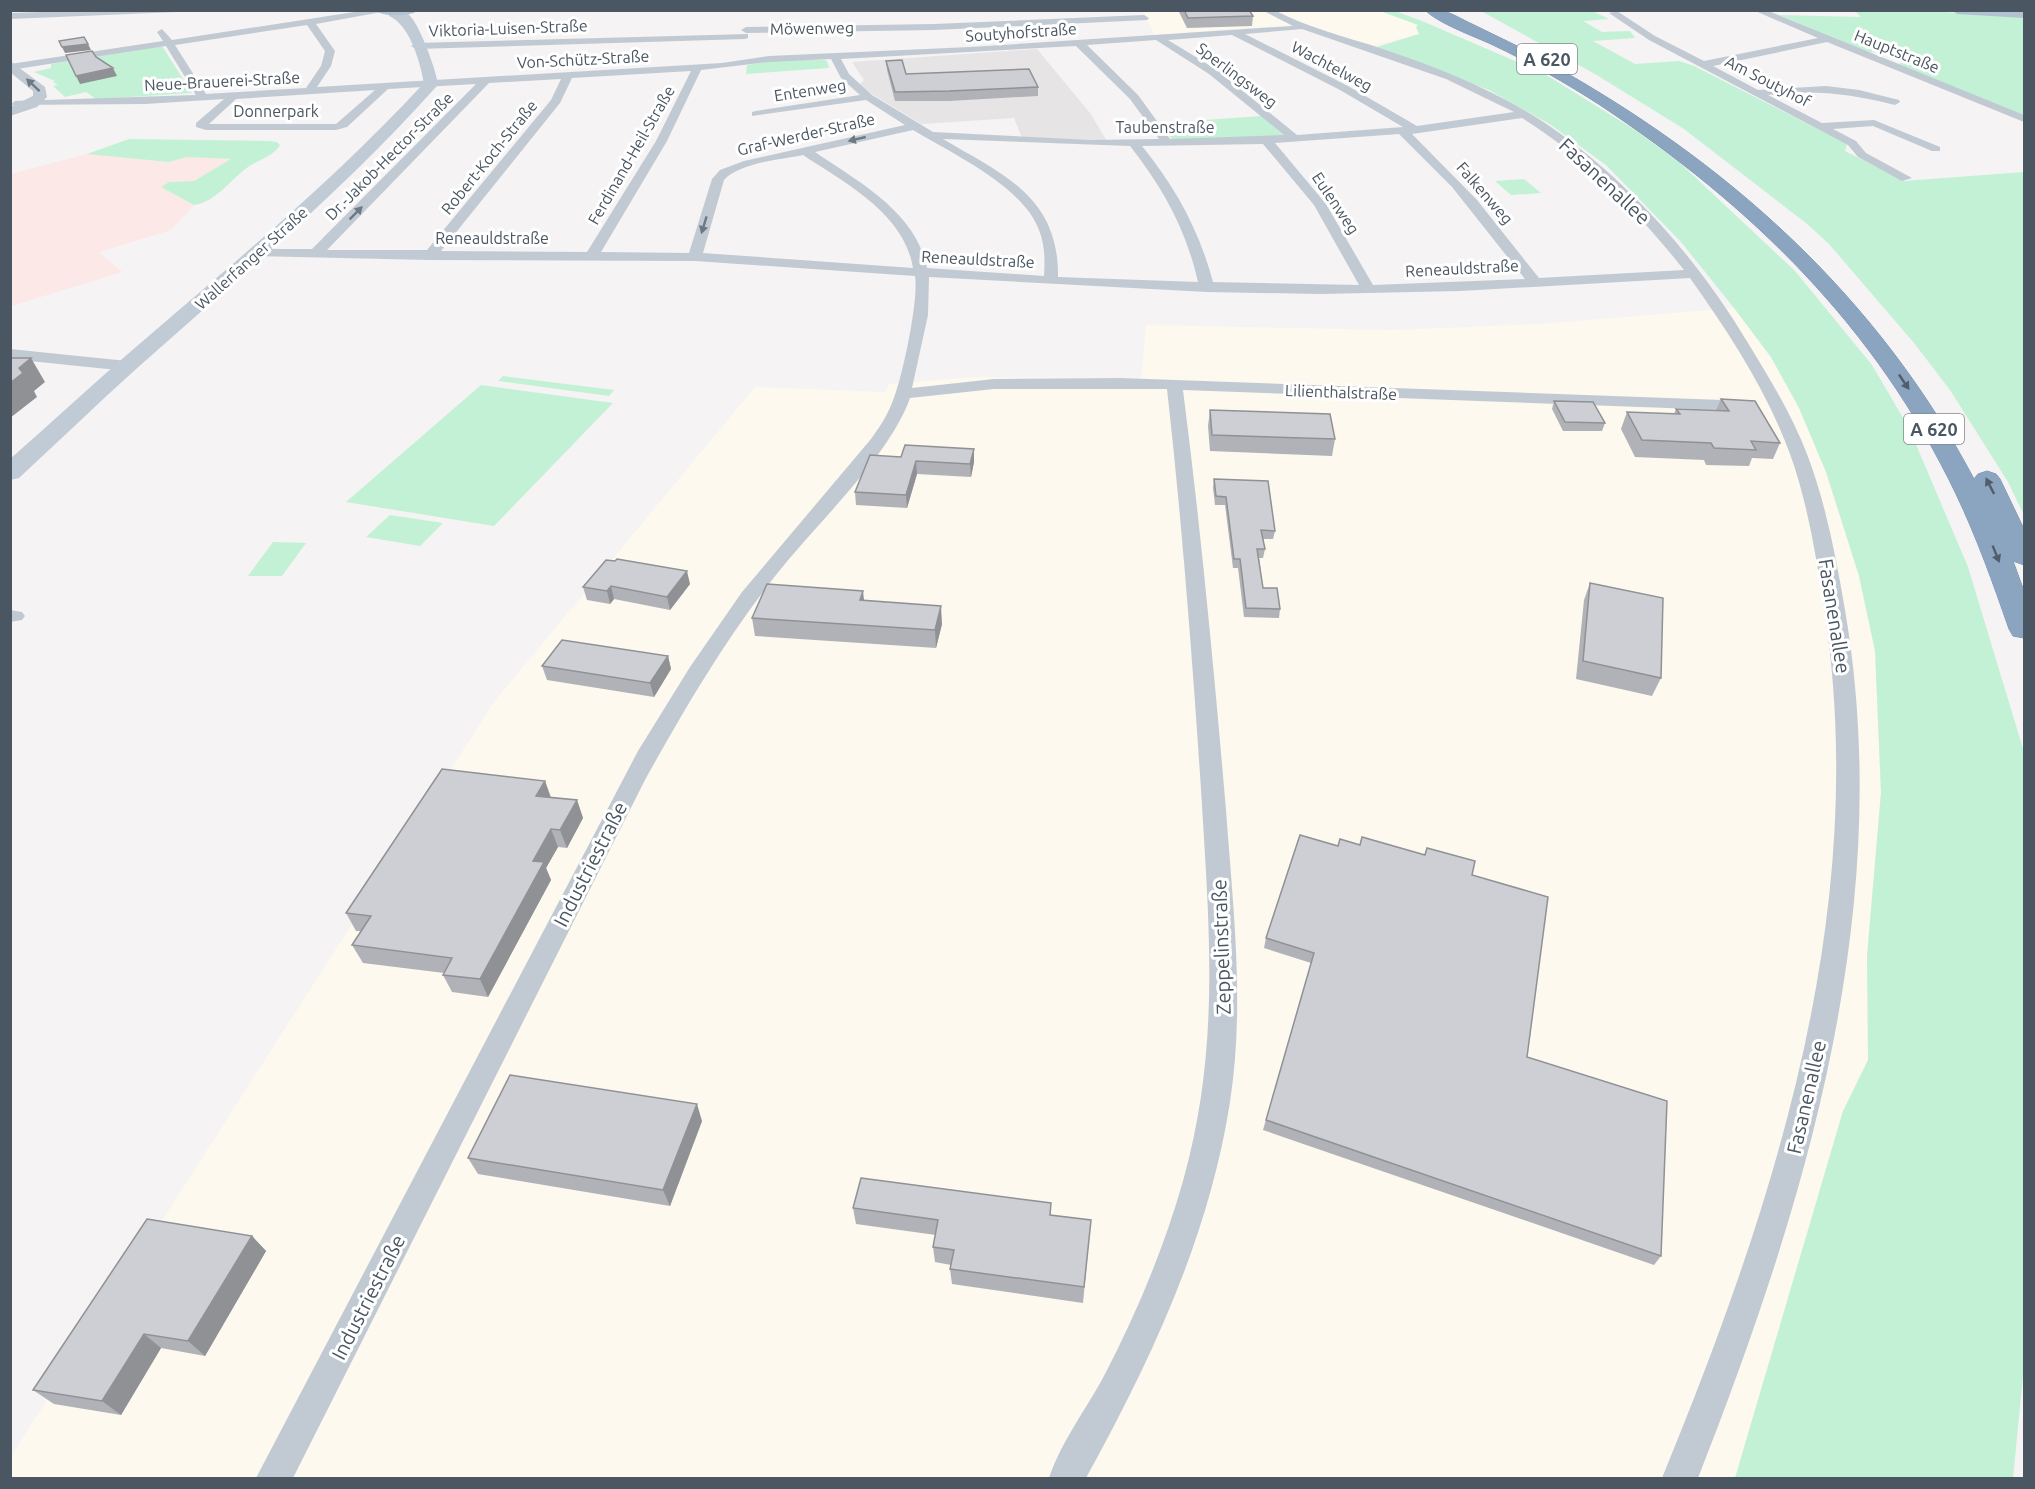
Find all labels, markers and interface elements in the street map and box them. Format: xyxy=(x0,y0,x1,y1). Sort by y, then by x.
street label: Viktoria-Luisen-Straße xyxy=(428,16,588,40)
street label: Möwenweg xyxy=(770,18,854,38)
street label: Soutyhofstraße xyxy=(965,19,1077,45)
street label: Hauptstraße xyxy=(1852,26,1942,76)
street label: Wachtelweg xyxy=(1288,37,1376,95)
street label: Sperlingsweg xyxy=(1193,39,1281,111)
road number: A 620 xyxy=(1517,44,1577,74)
street label: Von-Schütz-Straße xyxy=(516,47,650,71)
street label: Am Soutyhof xyxy=(1722,52,1814,111)
street label: Neue-Brauerei-Straße xyxy=(144,68,300,94)
street label: Entenweg xyxy=(773,75,847,105)
one-way arrow xyxy=(26,78,40,92)
street label: Ferdinand-Heil-Straße xyxy=(584,82,678,228)
street label: Dr.-Jakob-Hector-Straße xyxy=(321,88,457,224)
street label: Robert-Koch-Straße xyxy=(437,96,541,218)
street label: Donnerpark xyxy=(233,102,319,120)
street label: Graf-Werder-Straße xyxy=(735,109,877,159)
street label: Taubenstraße xyxy=(1116,118,1214,136)
street label: Fasanenallee xyxy=(1555,133,1655,229)
one-way arrow xyxy=(848,134,867,144)
street label: Falkenweg xyxy=(1453,158,1517,228)
street label: Eulenweg xyxy=(1309,169,1363,237)
street label: Wallerfanger Straße xyxy=(191,203,311,313)
one-way arrow xyxy=(348,206,362,220)
one-way arrow xyxy=(699,216,708,234)
street label: Reneauldstraße xyxy=(435,229,549,247)
street label: Reneauldstraße xyxy=(921,247,1035,271)
street label: Reneauldstraße xyxy=(1405,256,1519,280)
one-way arrow xyxy=(1898,374,1909,390)
street label: Lilienthalstraße xyxy=(1285,381,1397,403)
road number: A 620 xyxy=(1904,414,1964,444)
one-way arrow xyxy=(1985,477,1995,494)
one-way arrow xyxy=(1991,545,2001,563)
street label: Fasanenallee xyxy=(1815,557,1855,675)
street label: Industriestraße xyxy=(549,798,631,930)
street label: Zeppelinstraße xyxy=(1207,879,1235,1015)
street label: Fasanenallee xyxy=(1782,1038,1830,1156)
street label: Industriestraße xyxy=(327,1231,409,1363)

